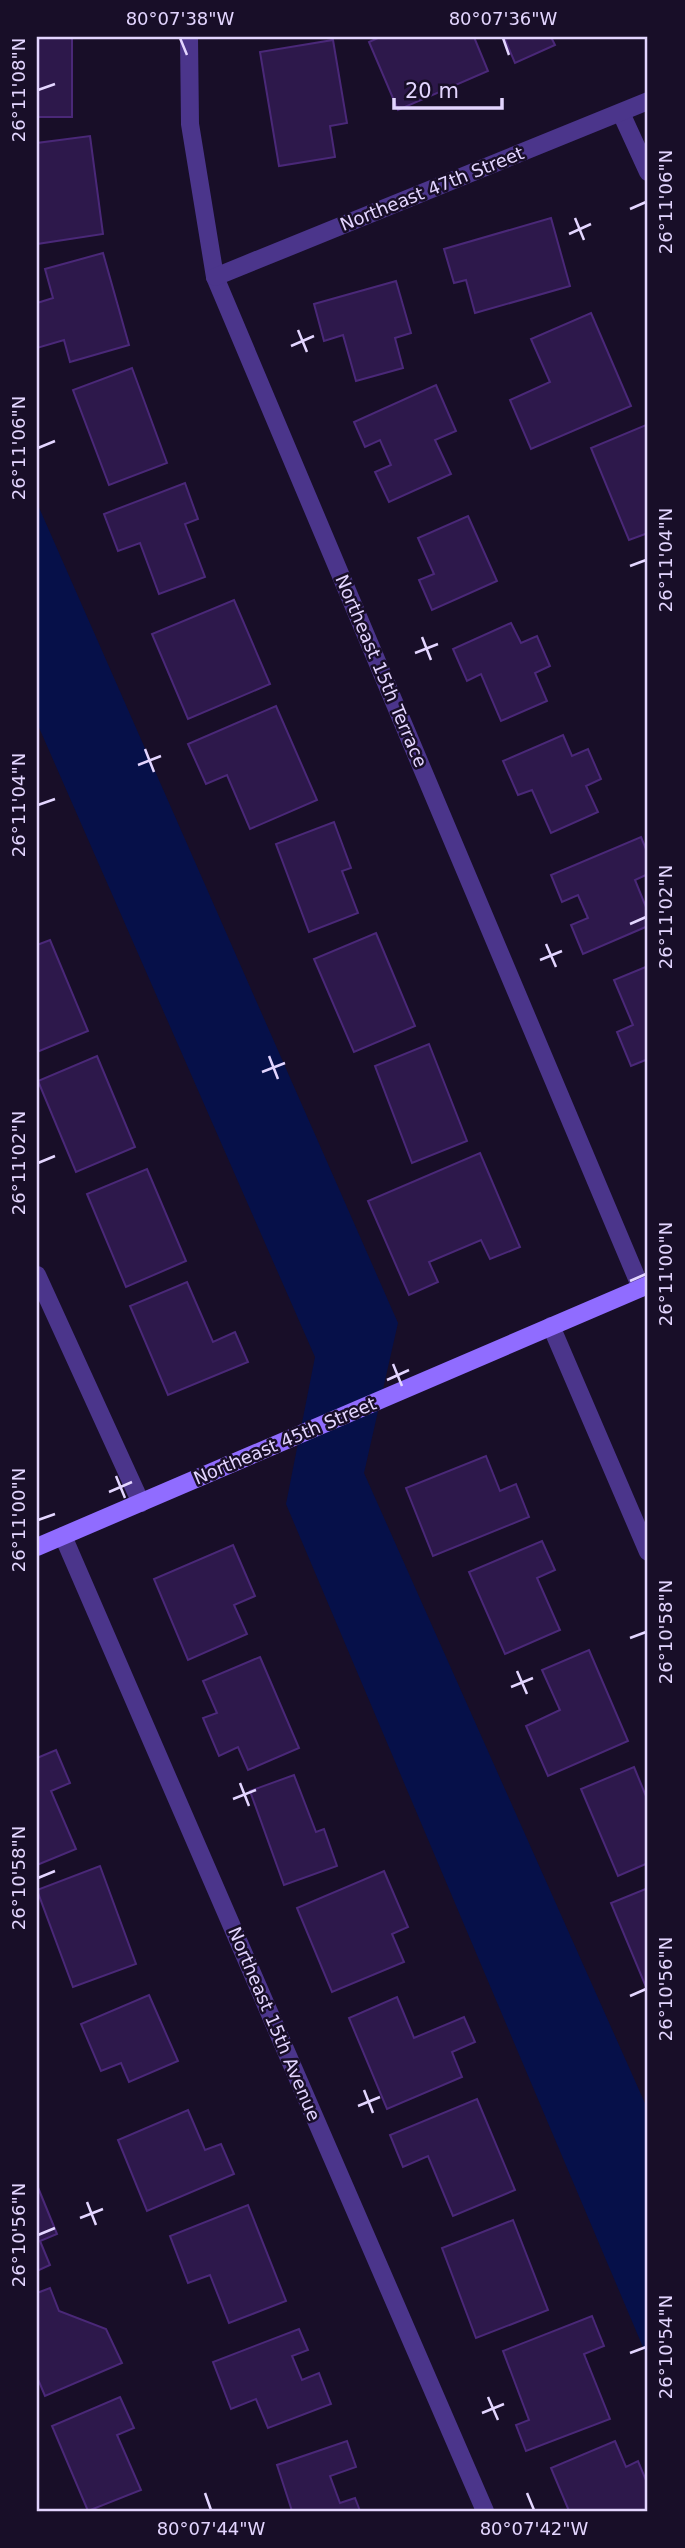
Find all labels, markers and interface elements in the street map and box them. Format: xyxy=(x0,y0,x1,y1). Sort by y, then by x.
text: 80°07'38"W xyxy=(126,8,235,29)
text: 80°07'36"W xyxy=(449,8,558,29)
text: 26°11'08"N xyxy=(8,38,29,142)
scale bar xyxy=(394,66,503,110)
text: 20 m xyxy=(405,79,459,103)
street label: Northeast 47th Street xyxy=(337,142,527,235)
text: 26°11'06"N xyxy=(655,150,676,254)
text: 26°11'06"N xyxy=(8,396,29,500)
text: 26°11'04"N xyxy=(655,508,676,612)
street label: Northeast 15th Terrace xyxy=(331,571,432,770)
text: 26°11'04"N xyxy=(8,753,29,857)
text: 26°11'02"N xyxy=(655,865,676,969)
text: 26°11'02"N xyxy=(8,1111,29,1215)
text: 26°11'00"N xyxy=(655,1222,676,1326)
street label: Northeast 45th Street xyxy=(190,1393,379,1489)
text: 26°11'00"N xyxy=(8,1468,29,1572)
text: 26°10'58"N xyxy=(655,1580,676,1684)
text: 26°10'58"N xyxy=(8,1826,29,1930)
street label: Northeast 15th Avenue xyxy=(224,1924,325,2124)
text: 26°10'56"N xyxy=(655,1937,676,2041)
text: 26°10'56"N xyxy=(8,2183,29,2287)
text: 26°10'54"N xyxy=(655,2295,676,2399)
text: 80°07'44"W xyxy=(157,2518,266,2539)
text: 80°07'42"W xyxy=(480,2518,589,2539)

